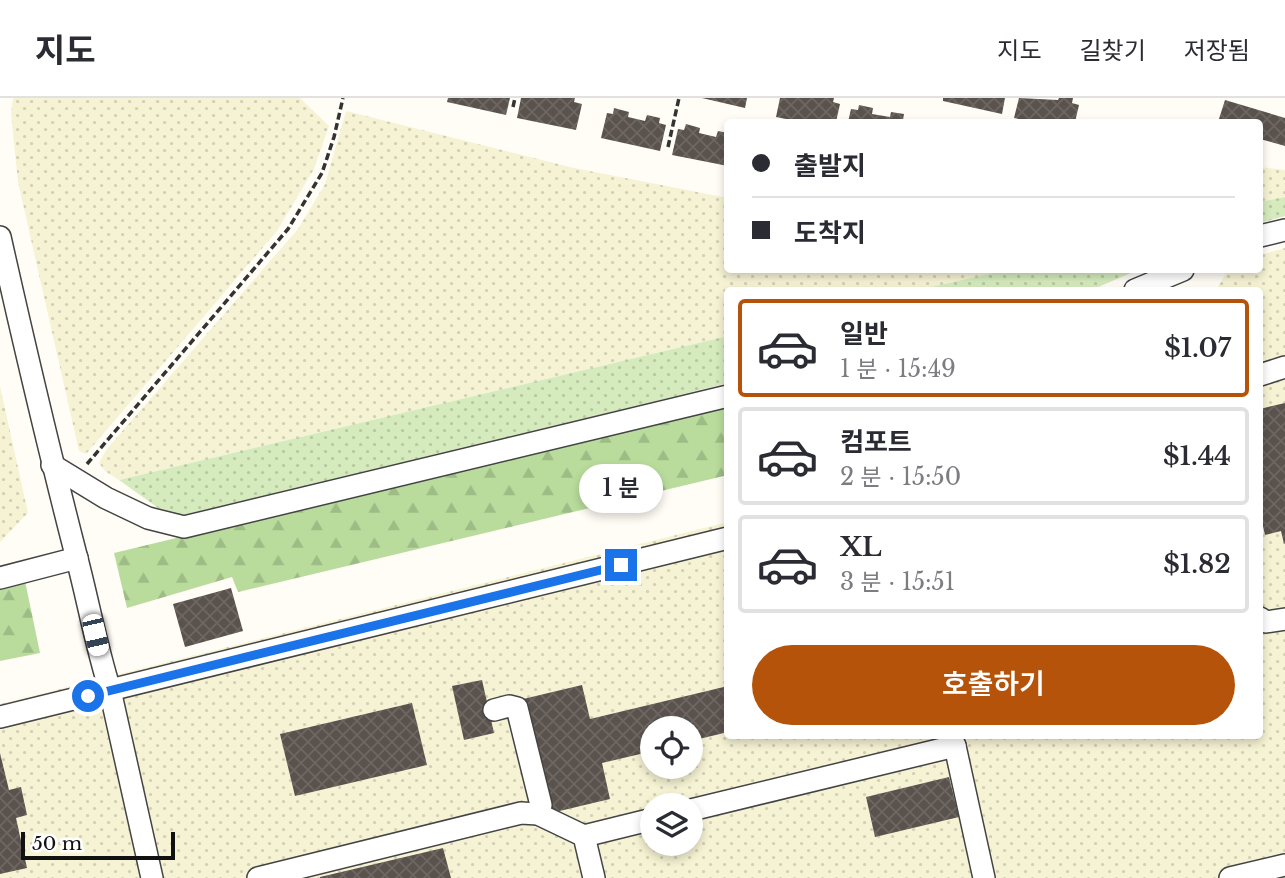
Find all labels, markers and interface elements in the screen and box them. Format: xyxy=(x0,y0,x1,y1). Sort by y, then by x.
text: 지도 xyxy=(35,30,96,71)
text: 지도 xyxy=(997,36,1042,65)
text: 길찾기 xyxy=(1080,36,1146,65)
text: 저장됨 xyxy=(1184,36,1250,65)
text: 출발지 xyxy=(794,150,866,182)
text: 도착지 xyxy=(794,217,866,249)
icon: car xyxy=(756,317,819,380)
text: 일반 xyxy=(840,318,888,350)
text: $1.07 xyxy=(1164,332,1231,364)
text: 1 분 · 15:49 xyxy=(840,355,956,383)
icon: car xyxy=(756,425,819,488)
text: 컴포트 xyxy=(840,426,912,458)
text: $1.44 xyxy=(1163,440,1231,472)
callout: 1 분 xyxy=(579,463,663,512)
text: 2 분 · 15:50 xyxy=(840,463,961,491)
text: 1 분 xyxy=(602,474,640,502)
text: XL xyxy=(840,531,882,563)
icon: car xyxy=(756,533,819,596)
text: $1.82 xyxy=(1163,548,1231,580)
route end xyxy=(605,549,637,581)
text: 3 분 · 15:51 xyxy=(840,568,955,596)
car xyxy=(81,612,110,658)
button: 호출하기 xyxy=(752,645,1235,725)
route start xyxy=(72,680,104,712)
map controls xyxy=(640,716,703,856)
button: locate xyxy=(640,716,703,779)
button: layers xyxy=(640,793,703,856)
scale bar xyxy=(21,829,175,861)
text: 50 m xyxy=(32,832,82,855)

